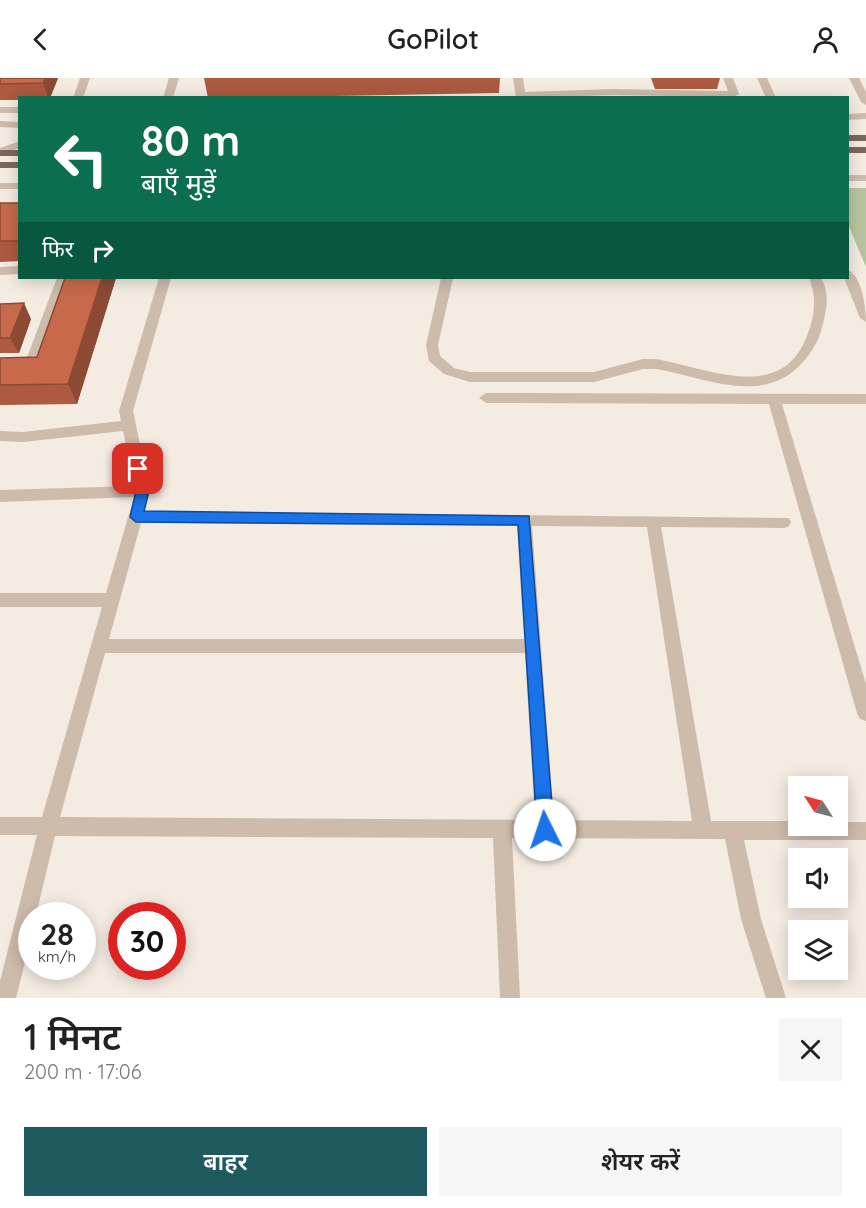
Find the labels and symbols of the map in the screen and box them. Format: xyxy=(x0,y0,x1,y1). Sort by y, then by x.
pin xyxy=(112,443,163,494)
north arrow xyxy=(788,776,848,836)
position arrow xyxy=(513,798,577,862)
speed limit sign: 30 xyxy=(108,902,186,980)

